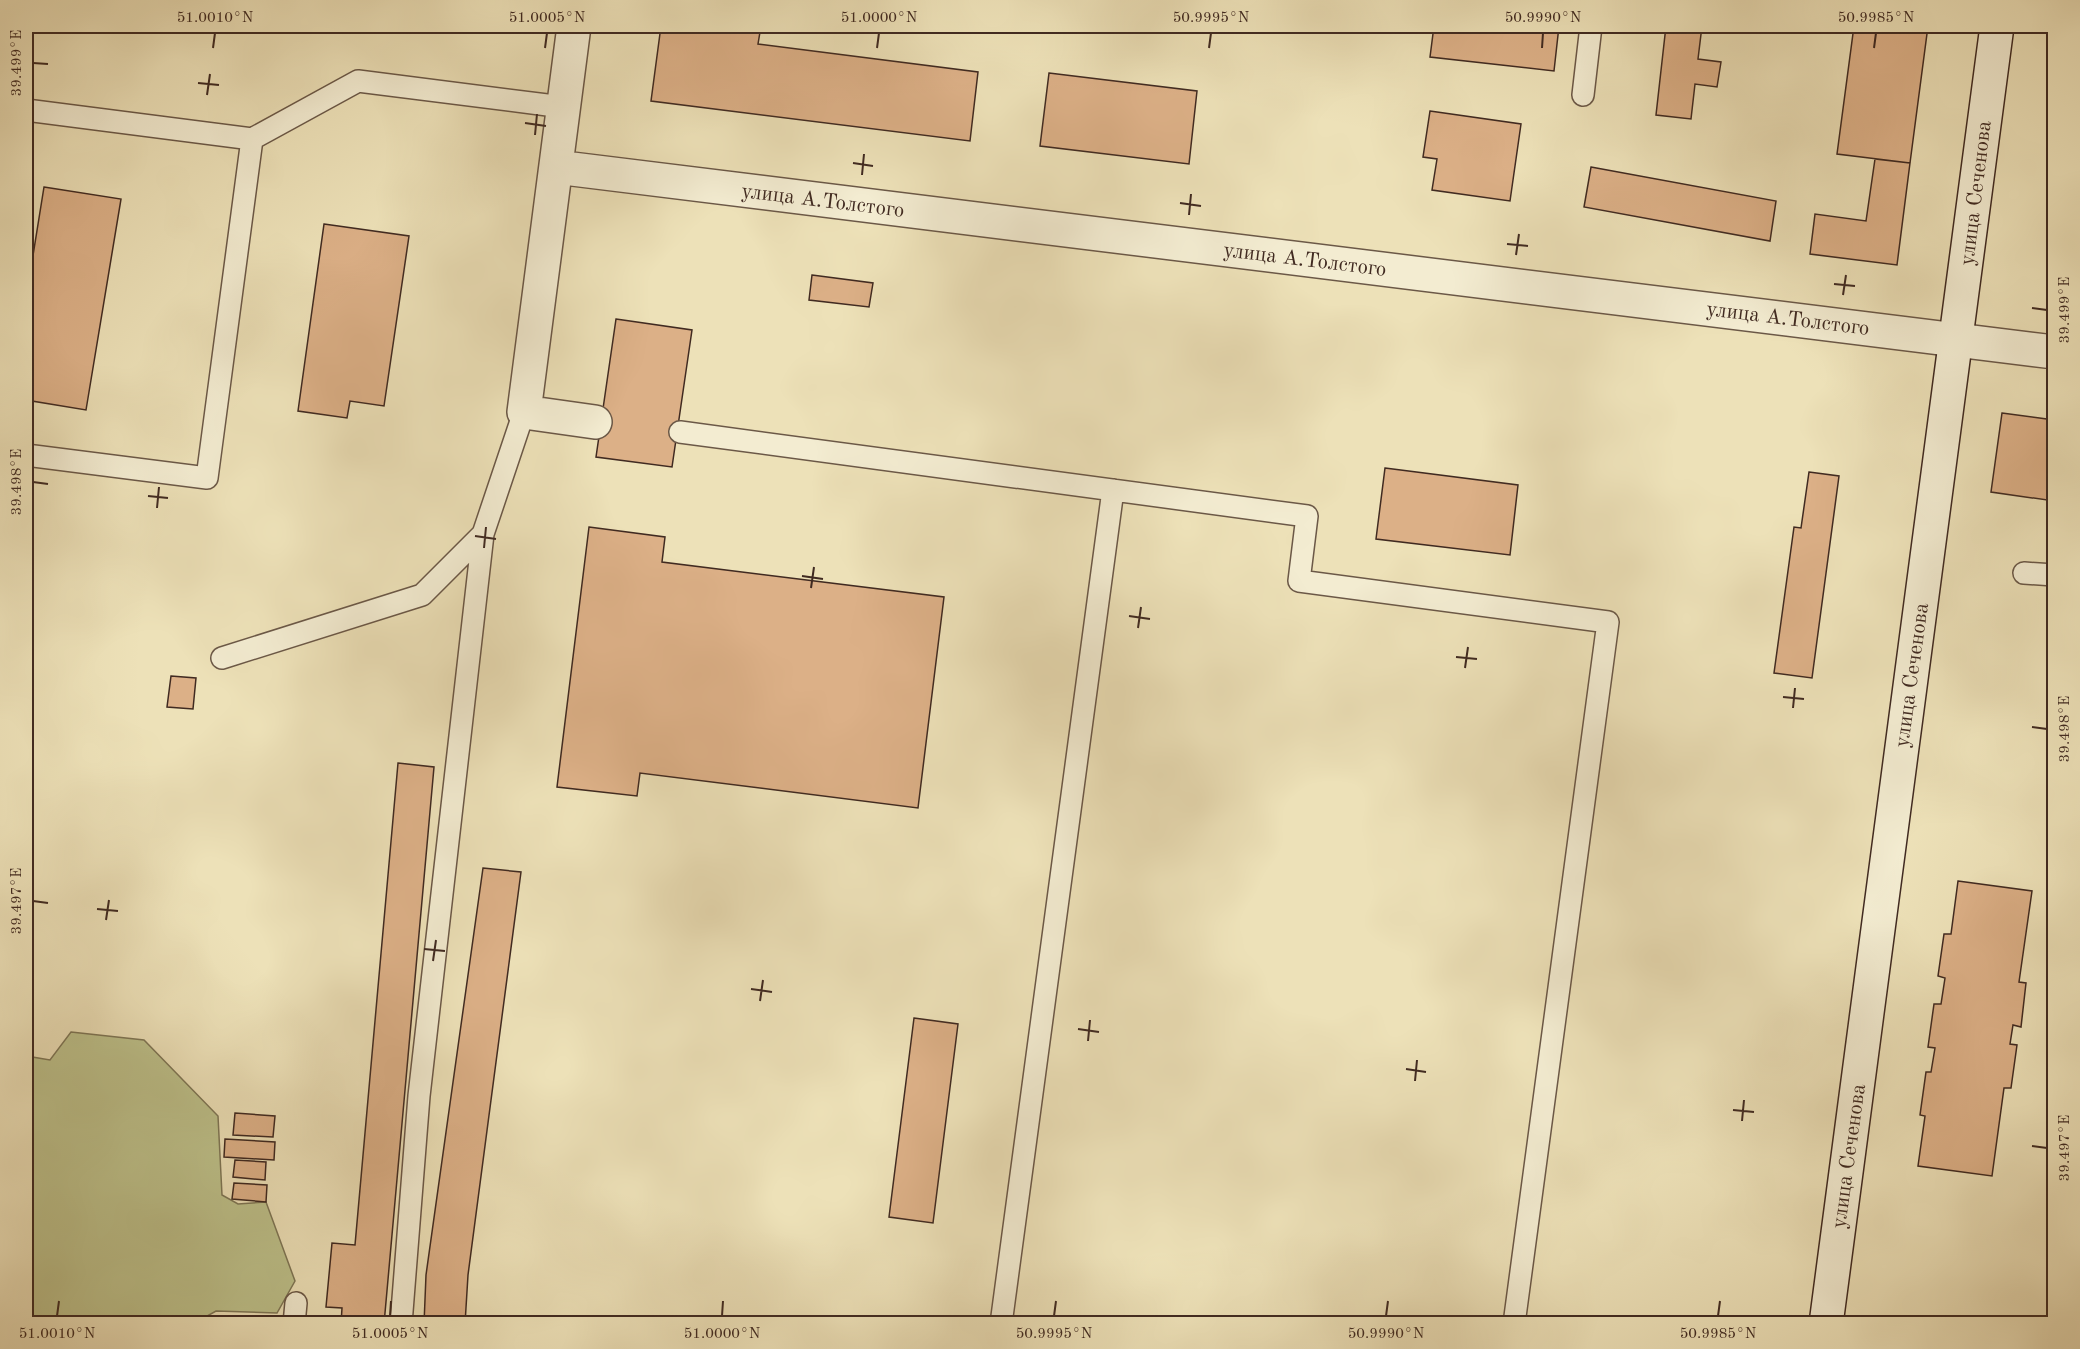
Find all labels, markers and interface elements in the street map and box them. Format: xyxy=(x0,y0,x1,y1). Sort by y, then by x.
text: 51.0010°N xyxy=(177,11,254,26)
text: 51.0005°N xyxy=(509,11,586,26)
text: 51.0000°N xyxy=(841,11,918,26)
text: 50.9995°N xyxy=(1173,11,1250,26)
text: 50.9990°N xyxy=(1505,11,1582,26)
text: 50.9985°N xyxy=(1838,11,1915,26)
text: 39.499°E xyxy=(10,30,25,96)
street label: улица Сеченова xyxy=(1957,120,1996,267)
street label: улица А.Толстого xyxy=(740,181,906,222)
street label: улица А.Толстого xyxy=(1222,240,1388,281)
text: 39.499°E xyxy=(2058,277,2073,343)
street label: улица А.Толстого xyxy=(1705,299,1871,340)
text: 39.498°E xyxy=(10,449,25,515)
street label: улица Сеченова xyxy=(1892,602,1933,749)
text: 39.498°E xyxy=(2058,696,2073,762)
text: 39.497°E xyxy=(10,868,25,934)
street label: улица Сеченова xyxy=(1829,1083,1870,1230)
text: 39.497°E xyxy=(2058,1115,2073,1181)
text: 51.0010°N xyxy=(19,1327,96,1342)
text: 51.0005°N xyxy=(352,1327,429,1342)
text: 51.0000°N xyxy=(684,1327,761,1342)
text: 50.9995°N xyxy=(1016,1327,1093,1342)
text: 50.9990°N xyxy=(1348,1327,1425,1342)
text: 50.9985°N xyxy=(1680,1327,1757,1342)

